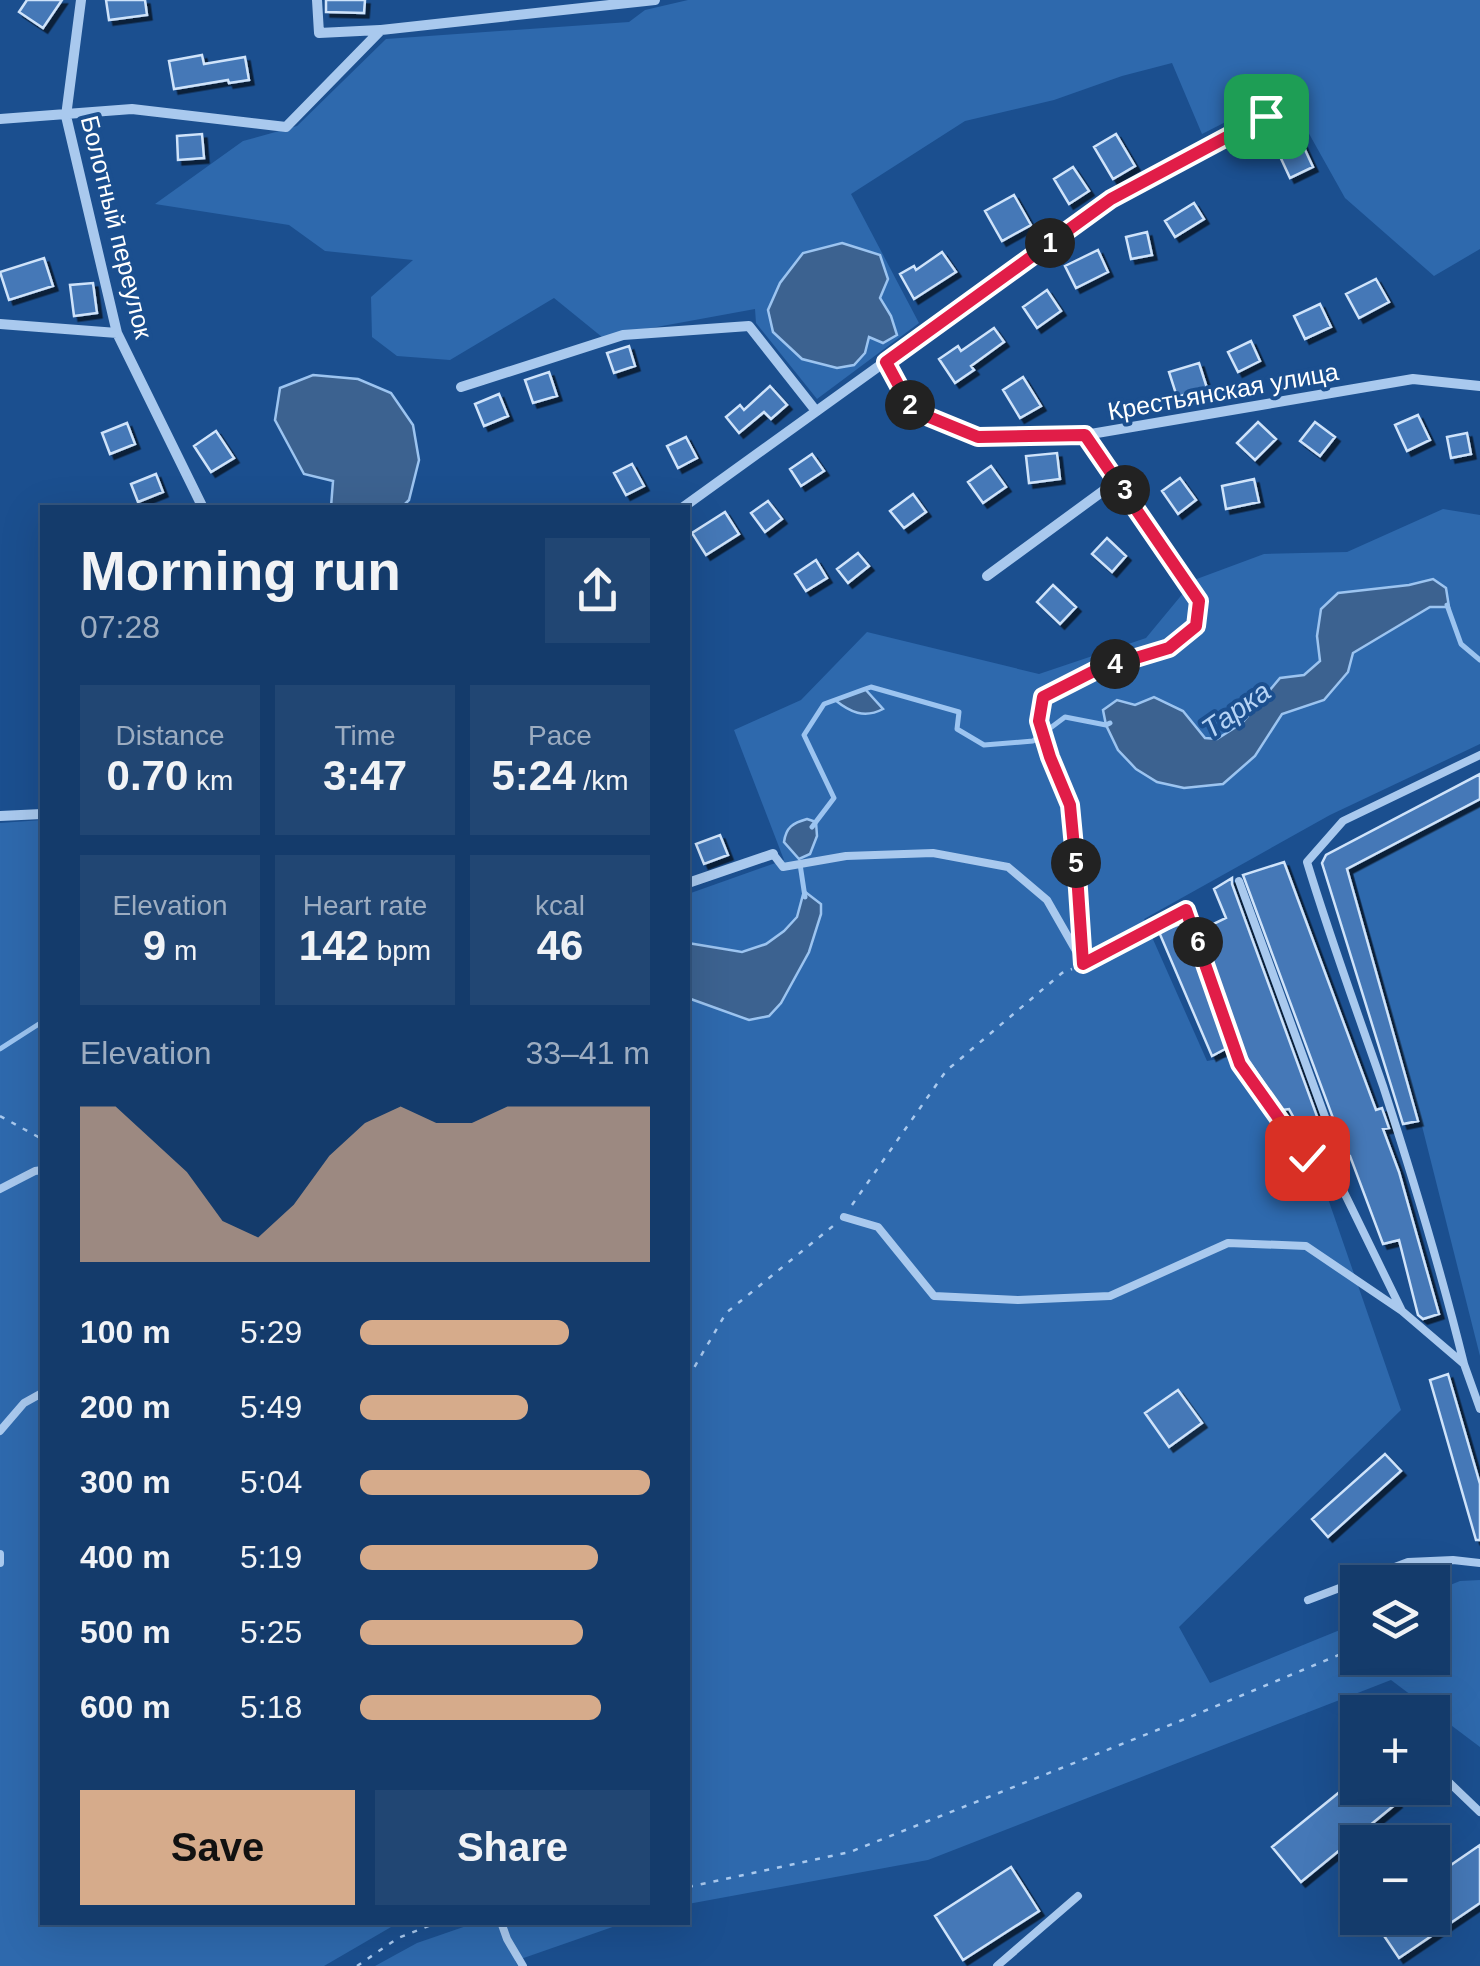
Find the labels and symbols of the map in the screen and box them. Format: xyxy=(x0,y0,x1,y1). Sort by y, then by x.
pin xyxy=(1224,74,1309,159)
street label: Болотный переулок xyxy=(76,113,159,342)
pin: 1 xyxy=(1025,218,1075,268)
street label: Крестьянская улица xyxy=(1105,357,1341,425)
pin: 2 xyxy=(885,380,935,430)
pin: 3 xyxy=(1100,465,1150,515)
pin: 4 xyxy=(1090,639,1140,689)
water label: Тарка xyxy=(1196,675,1276,745)
pin: 5 xyxy=(1051,838,1101,888)
pin: 6 xyxy=(1173,917,1223,967)
pin xyxy=(1265,1116,1350,1201)

